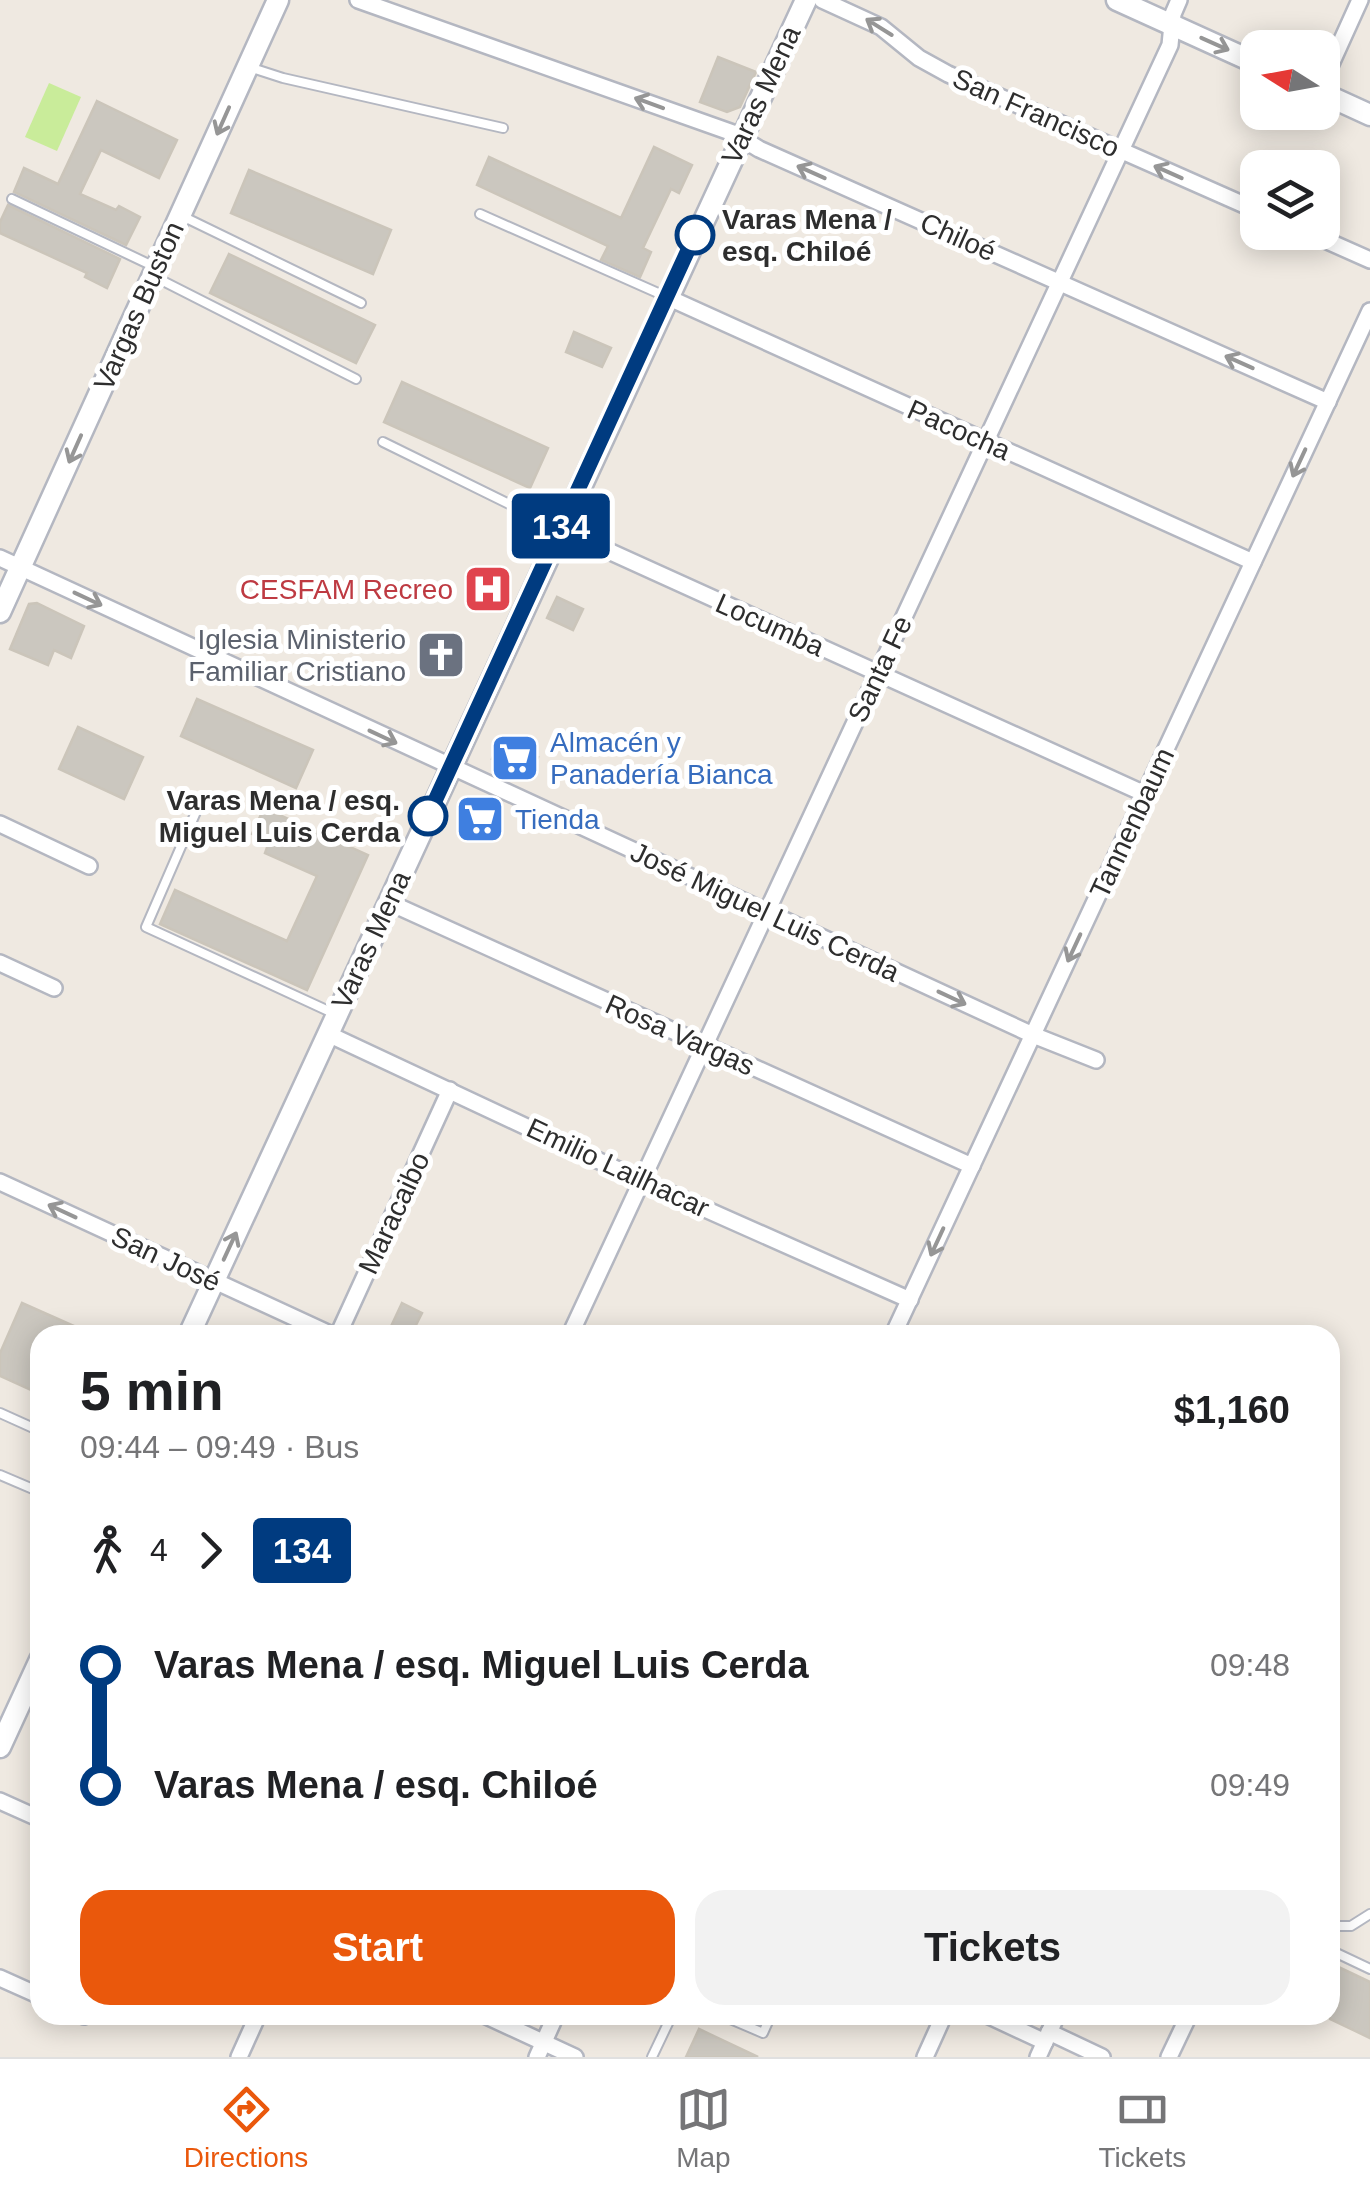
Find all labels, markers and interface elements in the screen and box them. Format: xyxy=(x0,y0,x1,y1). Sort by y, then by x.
one-way arrow xyxy=(865,17,894,37)
street label: Varas Mena xyxy=(715,21,807,169)
north arrow xyxy=(1240,30,1340,130)
map controls xyxy=(1240,30,1340,250)
one-way arrow xyxy=(1199,36,1229,55)
street label: San Francisco xyxy=(948,62,1124,164)
one-way arrow xyxy=(635,93,666,111)
one-way arrow xyxy=(213,105,231,136)
button: layers xyxy=(1240,150,1340,250)
one-way arrow xyxy=(796,162,827,180)
one-way arrow xyxy=(1153,162,1184,180)
place label: Varas Mena / esq. Chiloé xyxy=(722,204,892,267)
street label: Chiloé xyxy=(915,207,1001,267)
marker: Varas Mena / esq. Chiloé xyxy=(676,216,714,254)
street label: Vargas Buston xyxy=(88,217,190,395)
one-way arrow xyxy=(1224,352,1255,370)
street label: Pacocha xyxy=(903,394,1015,466)
one-way arrow xyxy=(64,433,83,463)
one-way arrow xyxy=(1289,447,1308,477)
line badge: 134 xyxy=(504,494,618,558)
text: 134 xyxy=(532,507,590,546)
hospital icon: CESFAM Recreo xyxy=(462,563,514,615)
place label: CESFAM Recreo xyxy=(240,574,453,605)
street label: Locumba xyxy=(711,587,829,663)
one-way arrow xyxy=(73,591,103,610)
street label: Santa Fe xyxy=(842,611,918,727)
place label: Iglesia Ministerio Familiar Cristiano xyxy=(188,624,406,687)
church icon: Iglesia Ministerio Familiar Cristiano xyxy=(415,629,467,681)
place label: Almacén y Panadería Bianca xyxy=(550,727,773,790)
one-way arrow xyxy=(367,728,397,747)
supermarket icon: Almacén y Panadería Bianca xyxy=(489,732,541,784)
street label: Tannenbaum xyxy=(1084,743,1180,903)
place label: Varas Mena / esq. Miguel Luis Cerda xyxy=(159,785,400,848)
supermarket icon: Tienda xyxy=(454,793,506,845)
marker: Varas Mena / esq. Miguel Luis Cerda xyxy=(409,797,447,835)
place label: Tienda xyxy=(515,804,600,835)
street label: José Miguel Luis Cerda xyxy=(626,836,905,988)
street label: Varas Mena xyxy=(325,866,417,1014)
one-way arrow xyxy=(1063,932,1082,962)
street label: Rosa Vargas xyxy=(601,988,759,1082)
one-way arrow xyxy=(936,990,967,1008)
street label: Emilio Lailhacar xyxy=(522,1112,714,1224)
street label: Maracaibo xyxy=(352,1147,436,1279)
one-way arrow xyxy=(48,1200,78,1219)
street label: San José xyxy=(107,1220,225,1298)
one-way arrow xyxy=(926,1226,945,1256)
one-way arrow xyxy=(222,1231,240,1262)
text: 5 min xyxy=(80,1360,224,1422)
text: $1,160 xyxy=(1174,1389,1290,1431)
text: 09:44 – 09:49 · Bus xyxy=(80,1429,359,1465)
icon: walk xyxy=(80,1523,135,1578)
icon: forward xyxy=(183,1523,238,1578)
text: 134 xyxy=(273,1531,331,1570)
text: 4 xyxy=(150,1532,168,1568)
text: Varas Mena / esq. Miguel Luis Cerda xyxy=(154,1644,809,1686)
text: 09:48 xyxy=(1210,1647,1290,1683)
text: Varas Mena / esq. Chiloé xyxy=(154,1764,598,1806)
text: 09:49 xyxy=(1210,1767,1290,1803)
button: Start xyxy=(80,1890,675,2005)
button: Tickets xyxy=(695,1890,1290,2005)
tab: Directions xyxy=(184,2082,308,2174)
tab: Map xyxy=(676,2082,731,2174)
tab: Tickets xyxy=(1099,2082,1186,2174)

